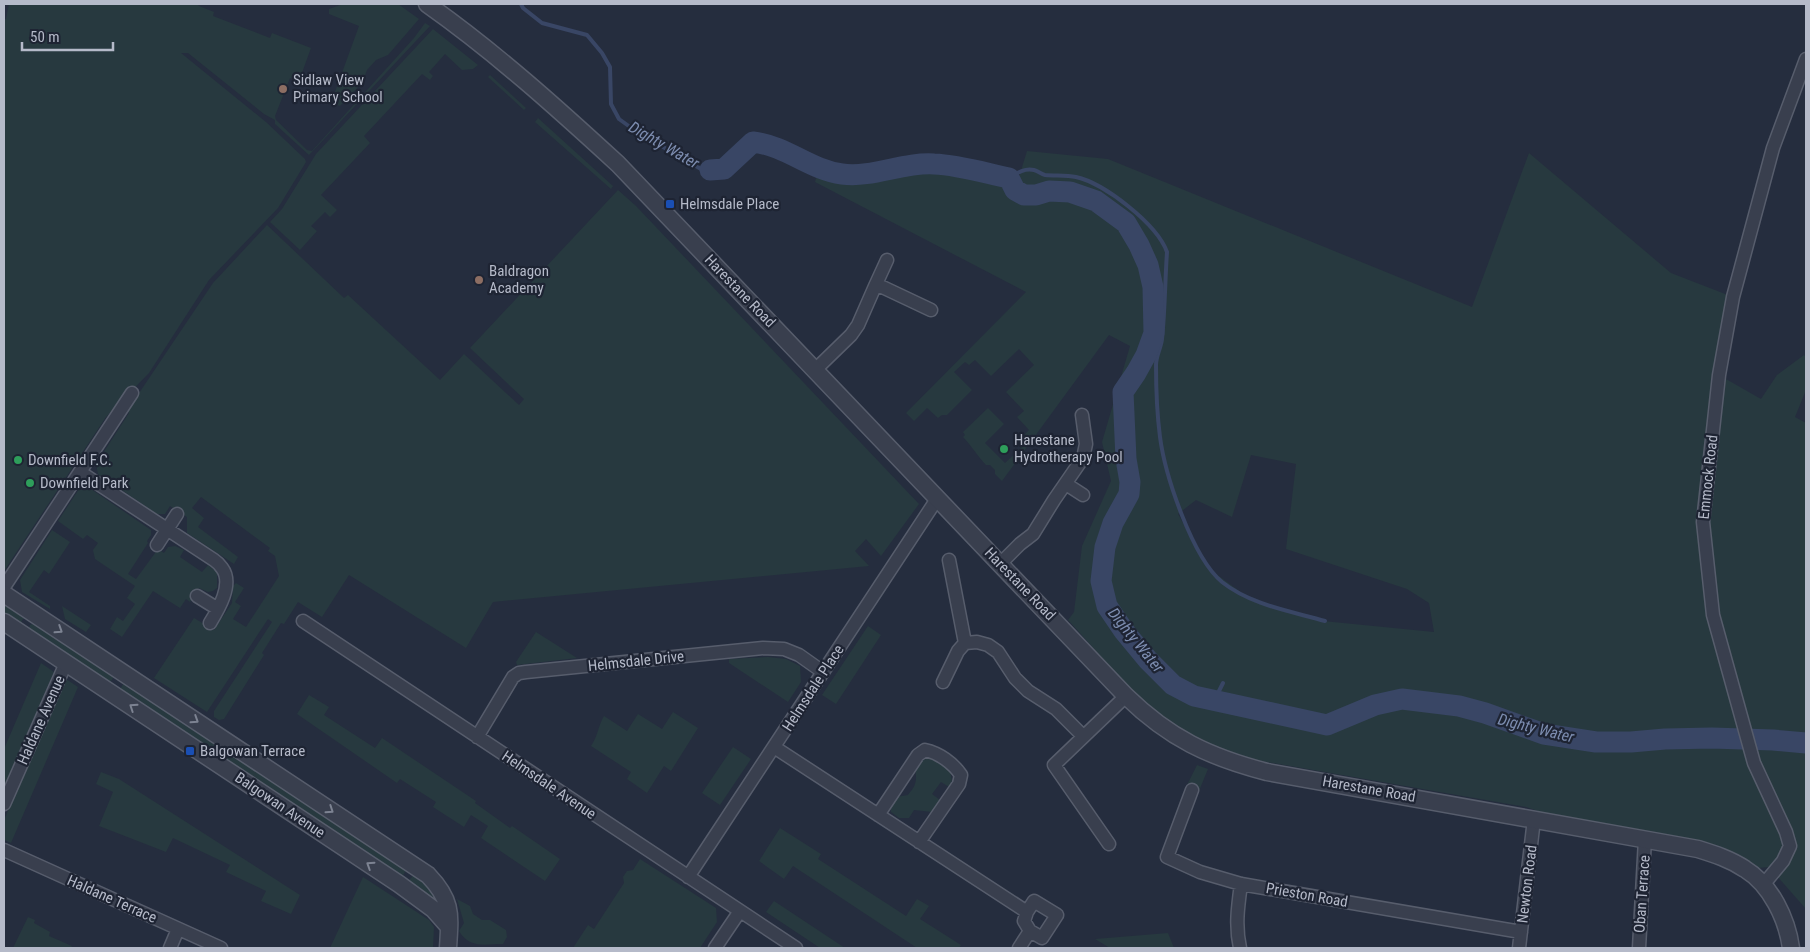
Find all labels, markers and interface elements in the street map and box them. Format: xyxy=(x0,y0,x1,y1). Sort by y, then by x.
scale bar xyxy=(22,20,114,52)
text: 50 m xyxy=(30,28,60,46)
place label: Sidlaw View Primary School xyxy=(293,71,383,106)
marker: Sidlaw View Primary School xyxy=(277,83,289,95)
water label: Dighty Water xyxy=(626,117,704,173)
place label: Helmsdale Place xyxy=(680,195,779,213)
marker: Helmsdale Place xyxy=(664,198,676,210)
street label: Harestane Road xyxy=(701,251,779,331)
place label: Baldragon Academy xyxy=(489,262,549,297)
marker: Baldragon Academy xyxy=(473,274,485,286)
place label: Harestane Hydrotherapy Pool xyxy=(1014,431,1123,466)
street label: Emmock Road xyxy=(1695,434,1721,520)
marker: Harestane Hydrotherapy Pool xyxy=(998,443,1010,455)
place label: Downfield F.C. xyxy=(28,451,112,469)
marker: Downfield F.C. xyxy=(12,454,24,466)
place label: Downfield Park xyxy=(40,474,129,492)
marker: Downfield Park xyxy=(24,477,36,489)
street label: Harestane Road xyxy=(981,544,1059,624)
water label: Dighty Water xyxy=(1104,604,1169,677)
one-way arrow xyxy=(54,624,63,634)
street label: Helmsdale Place xyxy=(778,641,848,735)
street label: Helmsdale Drive xyxy=(587,647,685,675)
street label: Haldane Avenue xyxy=(13,673,69,767)
one-way arrow xyxy=(129,704,138,713)
water label: Dighty Water xyxy=(1496,709,1577,747)
one-way arrow xyxy=(189,714,199,723)
place label: Balgowan Terrace xyxy=(200,742,305,760)
marker: Balgowan Terrace xyxy=(184,745,196,757)
street label: Helmsdale Avenue xyxy=(499,747,599,823)
street label: Balgowan Avenue xyxy=(232,768,328,842)
street label: Harestane Road xyxy=(1321,772,1417,806)
one-way arrow xyxy=(325,803,334,813)
street label: Newton Road xyxy=(1513,844,1541,924)
street label: Oban Terrace xyxy=(1630,854,1654,934)
one-way arrow xyxy=(366,862,376,871)
street label: Haldane Terrace xyxy=(64,871,160,927)
street label: Prieston Road xyxy=(1265,879,1349,911)

